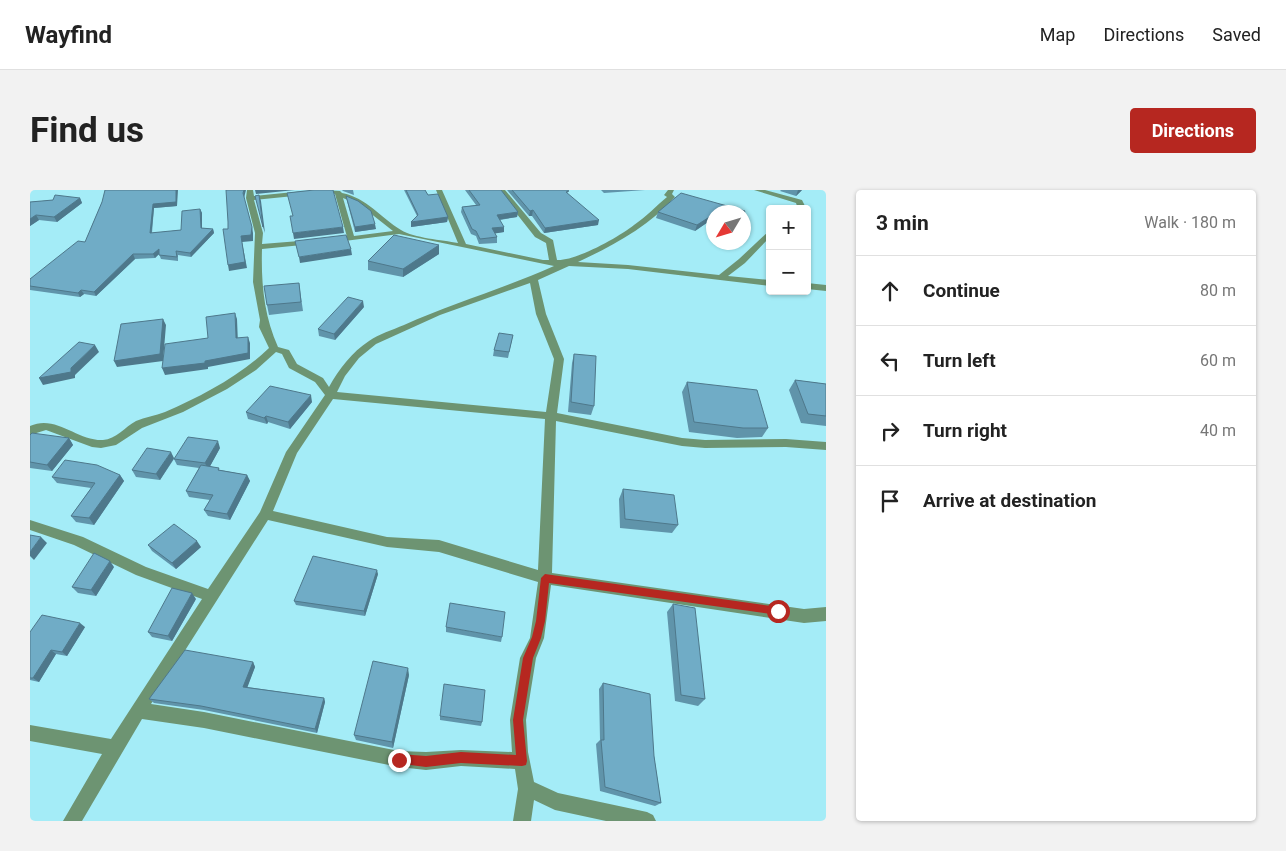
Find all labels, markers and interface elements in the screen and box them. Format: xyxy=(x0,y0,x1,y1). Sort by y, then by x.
text: Wayfind xyxy=(25,21,112,49)
text: Map xyxy=(1040,24,1075,45)
text: Directions xyxy=(1103,24,1184,45)
text: Saved xyxy=(1212,24,1261,45)
button: Directions xyxy=(1130,108,1256,153)
text: Find us xyxy=(30,110,144,151)
north arrow xyxy=(706,205,751,250)
map controls xyxy=(766,205,811,295)
button: + xyxy=(766,205,811,250)
text: 3 min xyxy=(876,211,929,235)
text: Walk · 180 m xyxy=(1144,213,1236,232)
button: − xyxy=(766,250,811,295)
icon: ahead xyxy=(876,277,904,305)
text: Continue xyxy=(923,279,1000,302)
text: 80 m xyxy=(1200,281,1236,300)
icon: left xyxy=(876,347,904,375)
text: Turn left xyxy=(923,349,996,372)
text: 60 m xyxy=(1200,351,1236,370)
icon: right xyxy=(876,417,904,445)
text: Turn right xyxy=(923,419,1007,442)
text: 40 m xyxy=(1200,421,1236,440)
icon: arrive xyxy=(876,487,904,515)
text: Arrive at destination xyxy=(923,489,1096,512)
route start xyxy=(767,600,790,623)
route end xyxy=(388,749,411,772)

